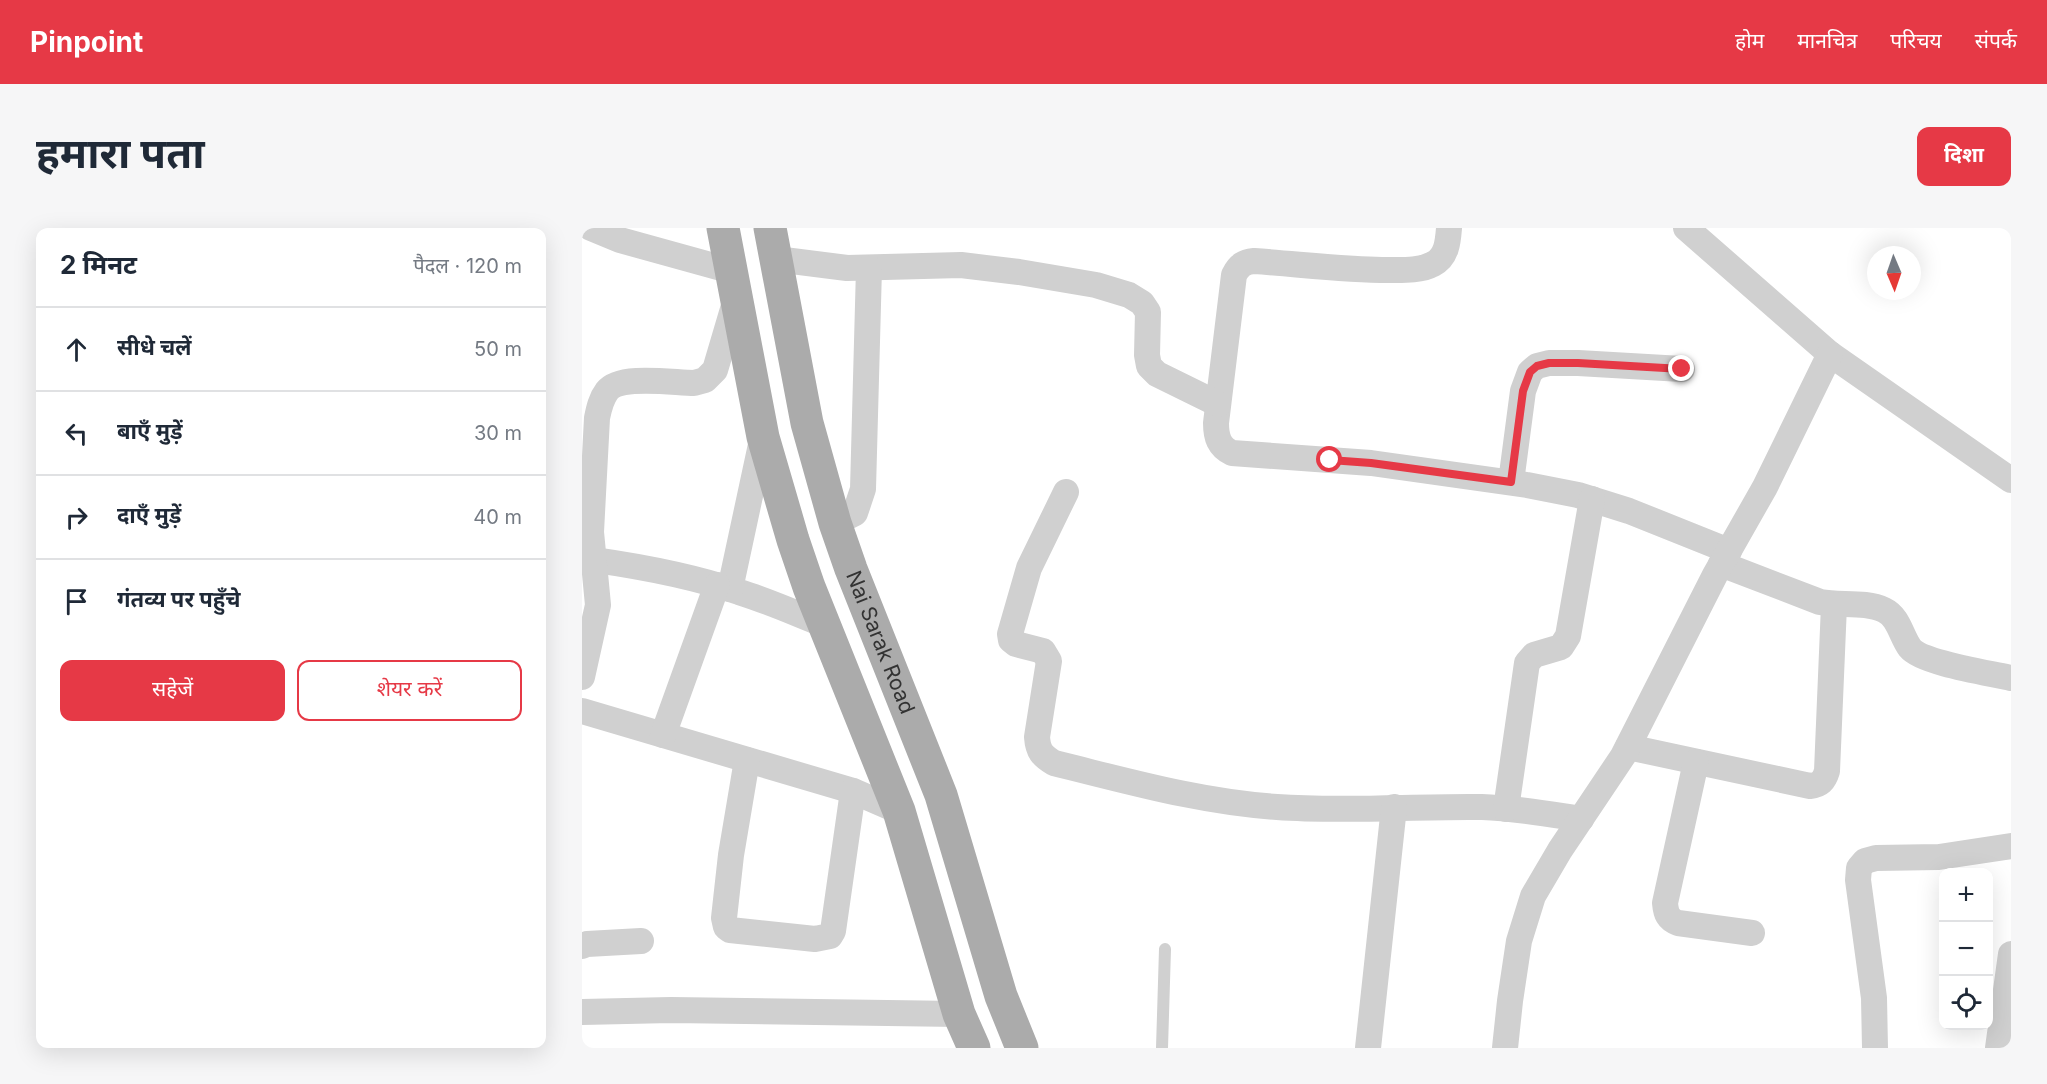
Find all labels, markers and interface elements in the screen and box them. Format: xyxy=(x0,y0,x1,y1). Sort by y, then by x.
text: Pinpoint xyxy=(30,25,143,59)
text: होम xyxy=(1735,28,1764,53)
text: मानचित्र xyxy=(1797,28,1857,53)
text: परिचय xyxy=(1890,28,1942,53)
text: संपर्क xyxy=(1975,28,2017,53)
text: हमारा पता xyxy=(36,127,205,178)
button: दिशा xyxy=(1917,127,2011,186)
north arrow xyxy=(1867,246,1921,300)
text: 2 मिनट xyxy=(60,249,137,280)
text: पैदल · 120 m xyxy=(413,254,522,278)
icon: ahead xyxy=(60,333,93,366)
text: सीधे चलें xyxy=(117,334,192,360)
text: 50 m xyxy=(474,337,522,361)
route end xyxy=(1668,355,1694,381)
icon: left xyxy=(60,417,93,450)
text: बाएँ मुड़ें xyxy=(117,418,183,444)
text: 30 m xyxy=(474,421,522,445)
route start xyxy=(1316,446,1342,472)
icon: right xyxy=(60,501,93,534)
text: दाएँ मुड़ें xyxy=(117,502,181,528)
text: 40 m xyxy=(473,505,522,529)
street label: Nai Sarak Road xyxy=(841,567,920,717)
icon: arrive xyxy=(60,585,93,618)
text: गंतव्य पर पहुँचे xyxy=(117,586,241,612)
button: सहेजें xyxy=(60,660,285,721)
button: शेयर करें xyxy=(297,660,522,721)
map controls xyxy=(1939,868,1993,1030)
button: + xyxy=(1939,868,1993,922)
button: − xyxy=(1939,922,1993,976)
button: locate xyxy=(1939,976,1993,1030)

